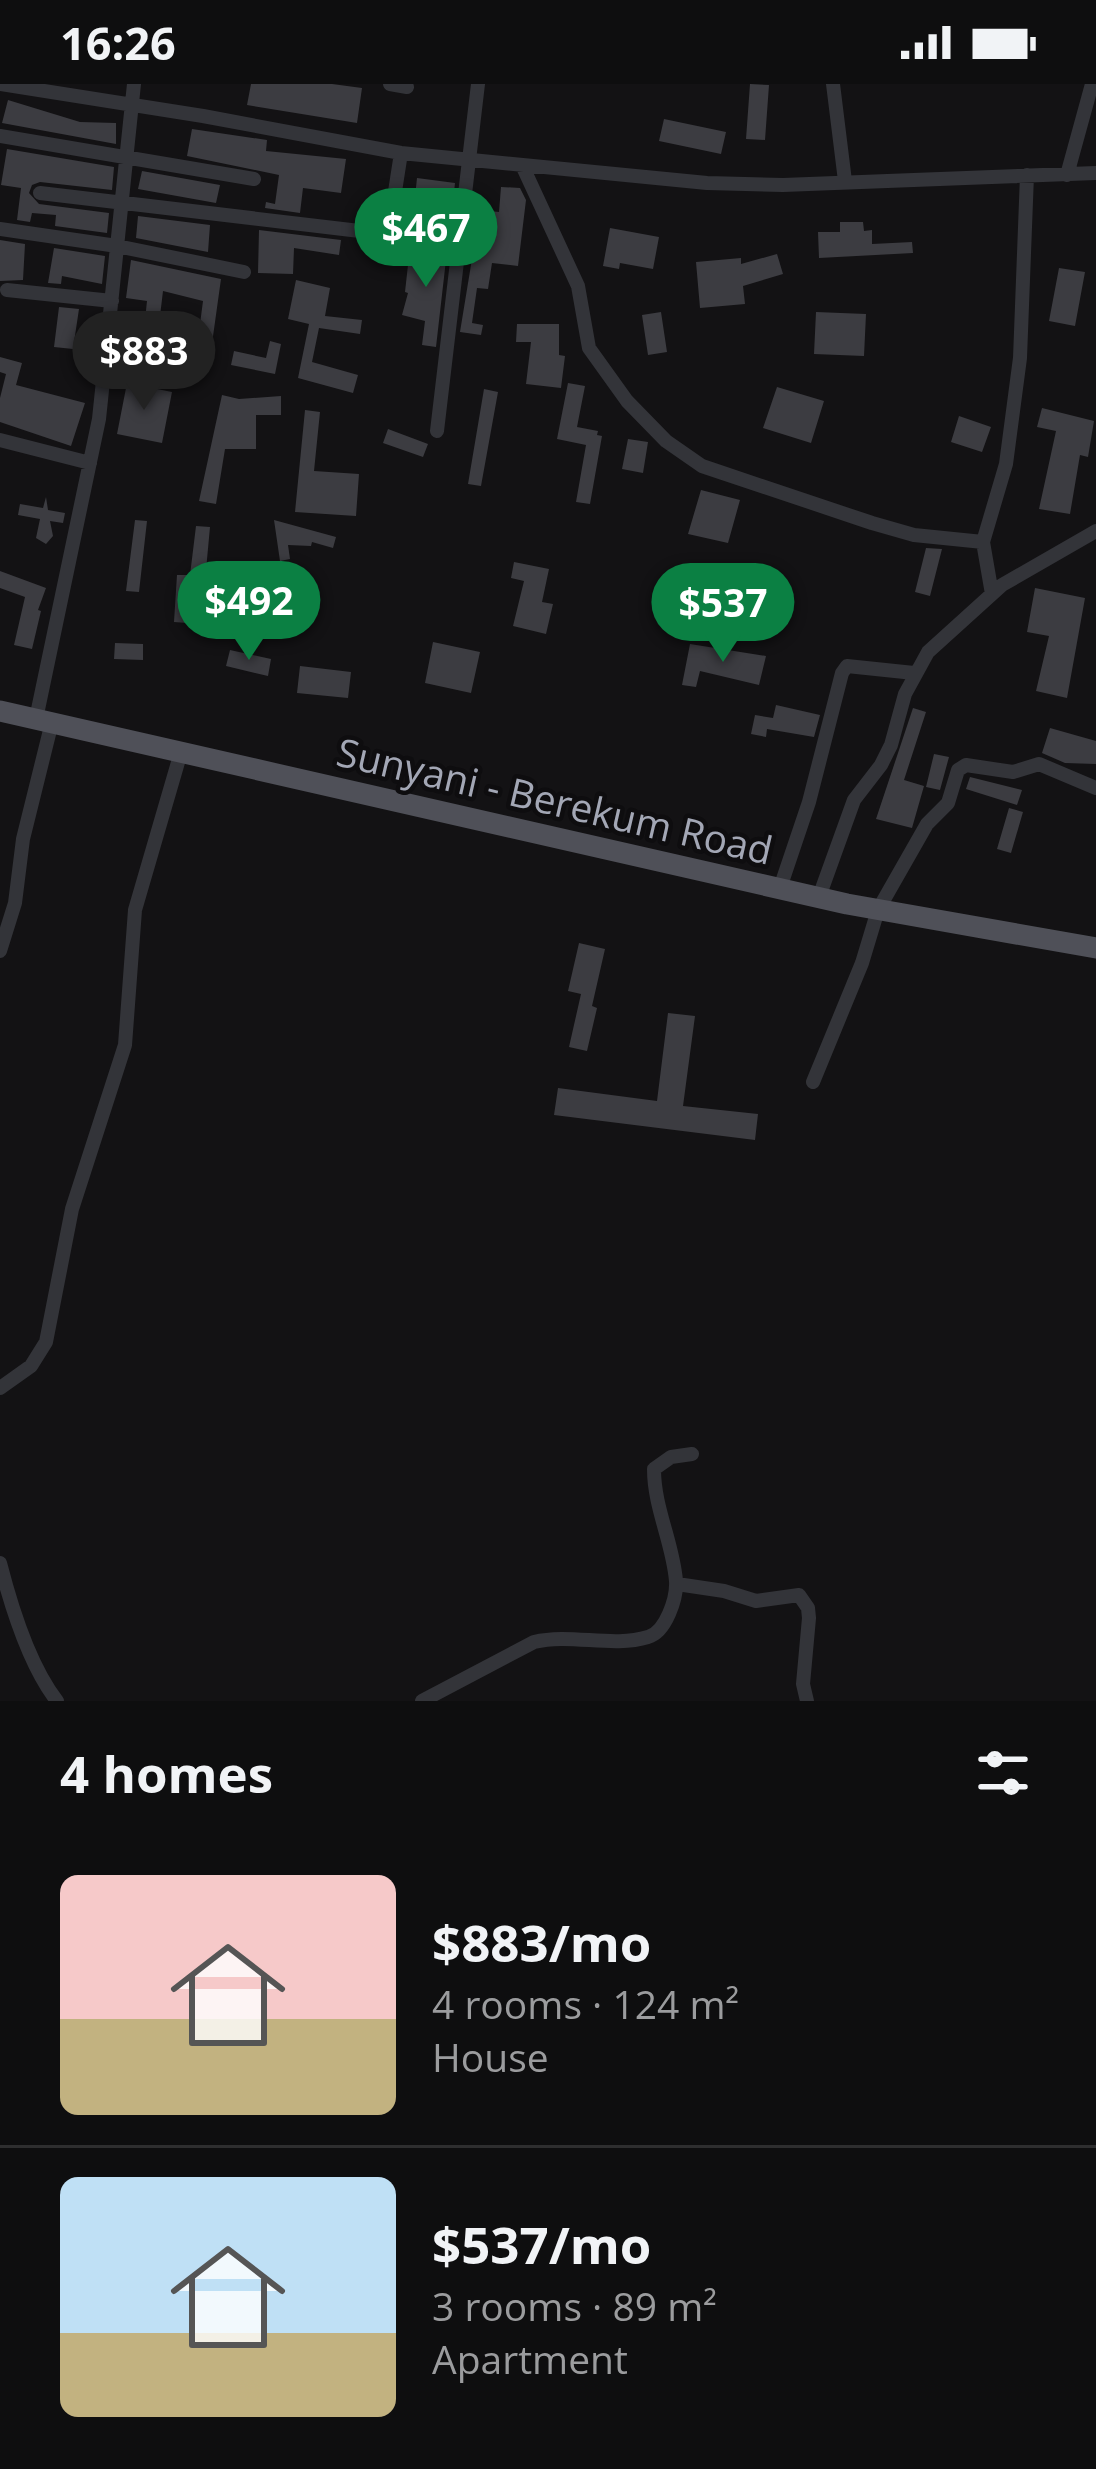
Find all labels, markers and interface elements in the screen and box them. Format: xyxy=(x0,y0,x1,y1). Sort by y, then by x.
text: 16:26 xyxy=(60,12,176,73)
pin: $467 xyxy=(355,188,497,290)
text: $467 xyxy=(381,200,471,253)
pin: $883 xyxy=(73,311,215,413)
text: $883 xyxy=(99,323,189,376)
pin: $492 xyxy=(178,561,320,663)
pin: $537 xyxy=(652,563,794,665)
text: $492 xyxy=(204,573,294,626)
text: $537 xyxy=(678,575,768,628)
street label: Sunyani - Berekum Road xyxy=(332,724,778,876)
text: 4 homes xyxy=(60,1738,273,1808)
icon: filters xyxy=(970,1740,1036,1806)
text: $883/mo xyxy=(432,1907,651,1977)
icon: home xyxy=(156,1923,300,2067)
text: 4 rooms · 124 m² xyxy=(432,1977,739,2030)
text: House xyxy=(432,2030,549,2083)
text: $537/mo xyxy=(432,2209,651,2279)
icon: home xyxy=(156,2225,300,2369)
text: 3 rooms · 89 m² xyxy=(432,2279,717,2332)
text: Apartment xyxy=(432,2332,628,2385)

